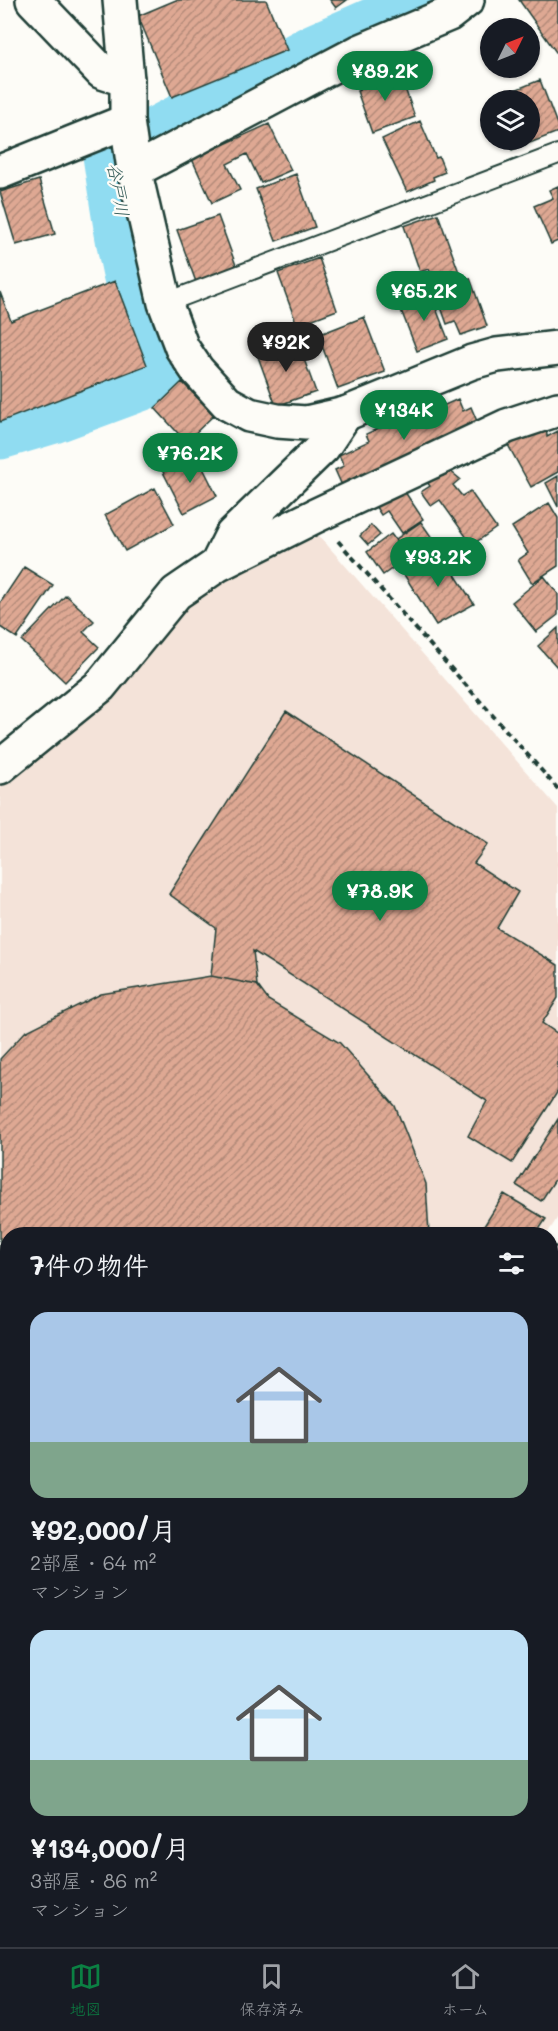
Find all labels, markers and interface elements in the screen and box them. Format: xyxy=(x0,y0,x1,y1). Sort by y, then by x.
north arrow xyxy=(480,18,540,78)
map controls xyxy=(480,18,540,150)
pin: ¥89.2K xyxy=(336,51,434,102)
text: ¥89.2K xyxy=(351,57,419,83)
button: layers xyxy=(480,90,540,150)
water label: 谷戸川 xyxy=(103,161,135,218)
pin: ¥65.2K xyxy=(375,271,473,322)
text: ¥65.2K xyxy=(390,277,458,303)
pin: ¥92K xyxy=(250,322,322,373)
text: ¥92K xyxy=(261,328,311,354)
pin: ¥134K xyxy=(362,390,446,441)
text: ¥134K xyxy=(374,396,434,422)
pin: ¥76.2K xyxy=(141,433,239,484)
text: ¥76.2K xyxy=(157,439,223,465)
pin: ¥93.2K xyxy=(389,537,487,588)
text: ¥93.2K xyxy=(404,543,472,569)
pin: ¥78.9K xyxy=(331,871,429,922)
text: ¥78.9K xyxy=(346,877,414,903)
icon: filters xyxy=(495,1247,528,1280)
text: 7件の物件 xyxy=(30,1248,148,1282)
icon: home xyxy=(225,1351,333,1459)
text: ¥92,000/月 xyxy=(30,1513,177,1547)
text: 2部屋 · 64 m² xyxy=(30,1549,156,1575)
text: マンション xyxy=(30,1578,129,1604)
icon: home xyxy=(225,1669,333,1777)
text: ¥134,000/月 xyxy=(30,1831,190,1865)
text: 3部屋 · 86 m² xyxy=(30,1867,157,1893)
text: マンション xyxy=(30,1896,129,1922)
tab: 地図 xyxy=(69,1960,102,2020)
tab: 保存済み xyxy=(240,1960,304,2020)
tab: ホーム xyxy=(442,1960,489,2020)

